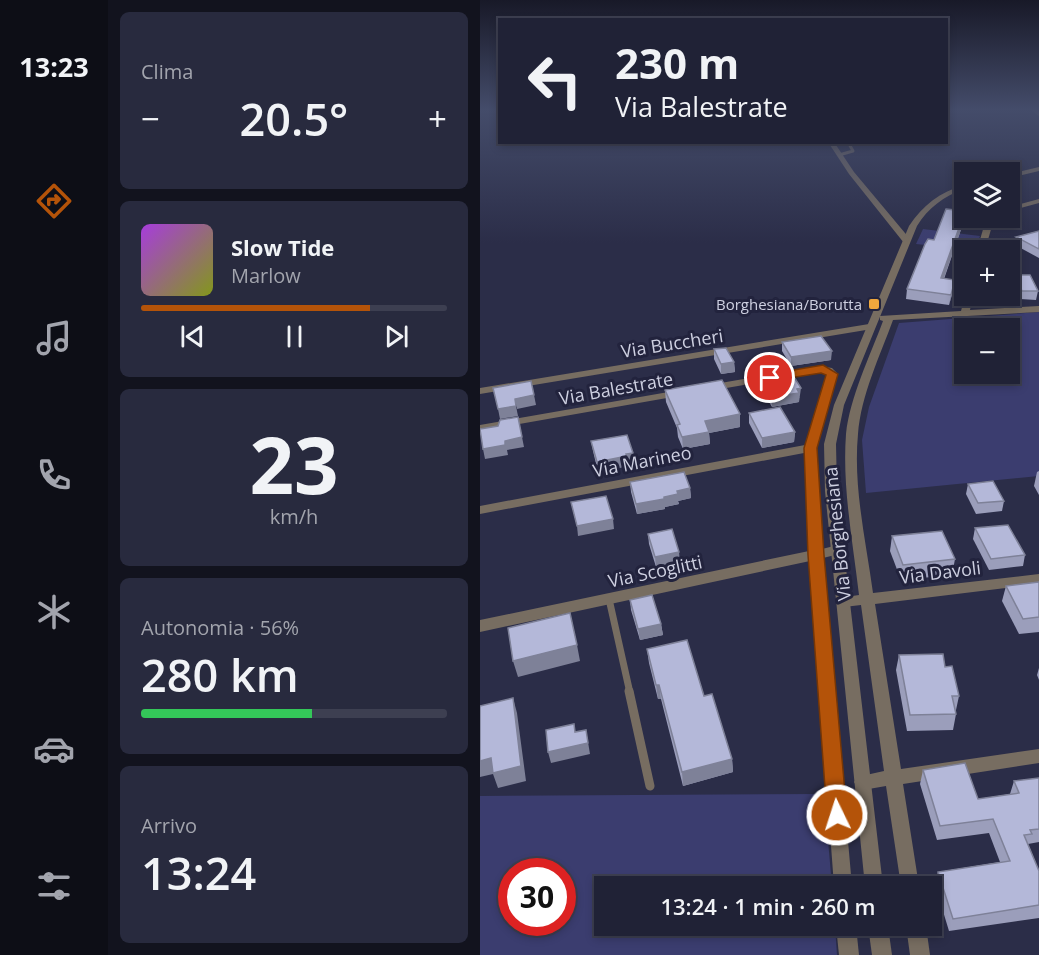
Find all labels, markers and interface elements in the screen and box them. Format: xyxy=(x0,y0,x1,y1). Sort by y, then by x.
text: 230 m xyxy=(615,34,739,91)
icon: left xyxy=(516,42,594,120)
text: 13:23 xyxy=(19,48,89,85)
text: Clima xyxy=(141,58,193,85)
text: 20.5° xyxy=(240,88,348,149)
text: Via Balestrate xyxy=(615,88,788,125)
text: − xyxy=(141,96,160,141)
text: + xyxy=(428,96,447,141)
map controls xyxy=(954,162,1020,384)
button: layers xyxy=(954,162,1020,228)
icon: directions xyxy=(33,180,75,222)
text: Slow Tide xyxy=(231,232,334,262)
button: + xyxy=(954,240,1020,306)
text: Marlow xyxy=(231,262,301,289)
place label: Borghesiana/Borutta xyxy=(716,294,862,314)
marker: Borghesiana/Borutta xyxy=(867,297,881,311)
icon: music xyxy=(33,317,75,359)
button: − xyxy=(954,318,1020,384)
icon: previous xyxy=(176,320,209,353)
icon: pause xyxy=(278,320,311,353)
icon: next xyxy=(380,320,413,353)
street label: Via Buccheri xyxy=(619,323,725,363)
pin xyxy=(744,352,795,403)
icon: arrive xyxy=(753,361,786,394)
street label: Via Balestrate xyxy=(557,366,675,410)
text: 23 xyxy=(249,411,339,517)
street label: Via Marineo xyxy=(591,440,693,482)
icon: phone xyxy=(33,454,75,496)
street label: Via Borghesiana xyxy=(818,466,856,602)
text: km/h xyxy=(270,503,318,530)
street label: Via Scoglitti xyxy=(606,549,704,593)
street label: Via Davoli xyxy=(898,555,982,589)
icon: climate xyxy=(33,591,75,633)
text: Autonomia · 56% xyxy=(141,614,299,641)
text: 280 km xyxy=(141,644,299,705)
icon: car xyxy=(33,728,75,770)
position arrow xyxy=(805,783,869,847)
text: Arrivo xyxy=(141,812,197,839)
text: 13:24 xyxy=(141,842,256,903)
speed limit sign: 30 xyxy=(498,858,576,936)
icon: filters xyxy=(33,865,75,907)
text: 13:24 · 1 min · 260 m xyxy=(660,891,876,921)

